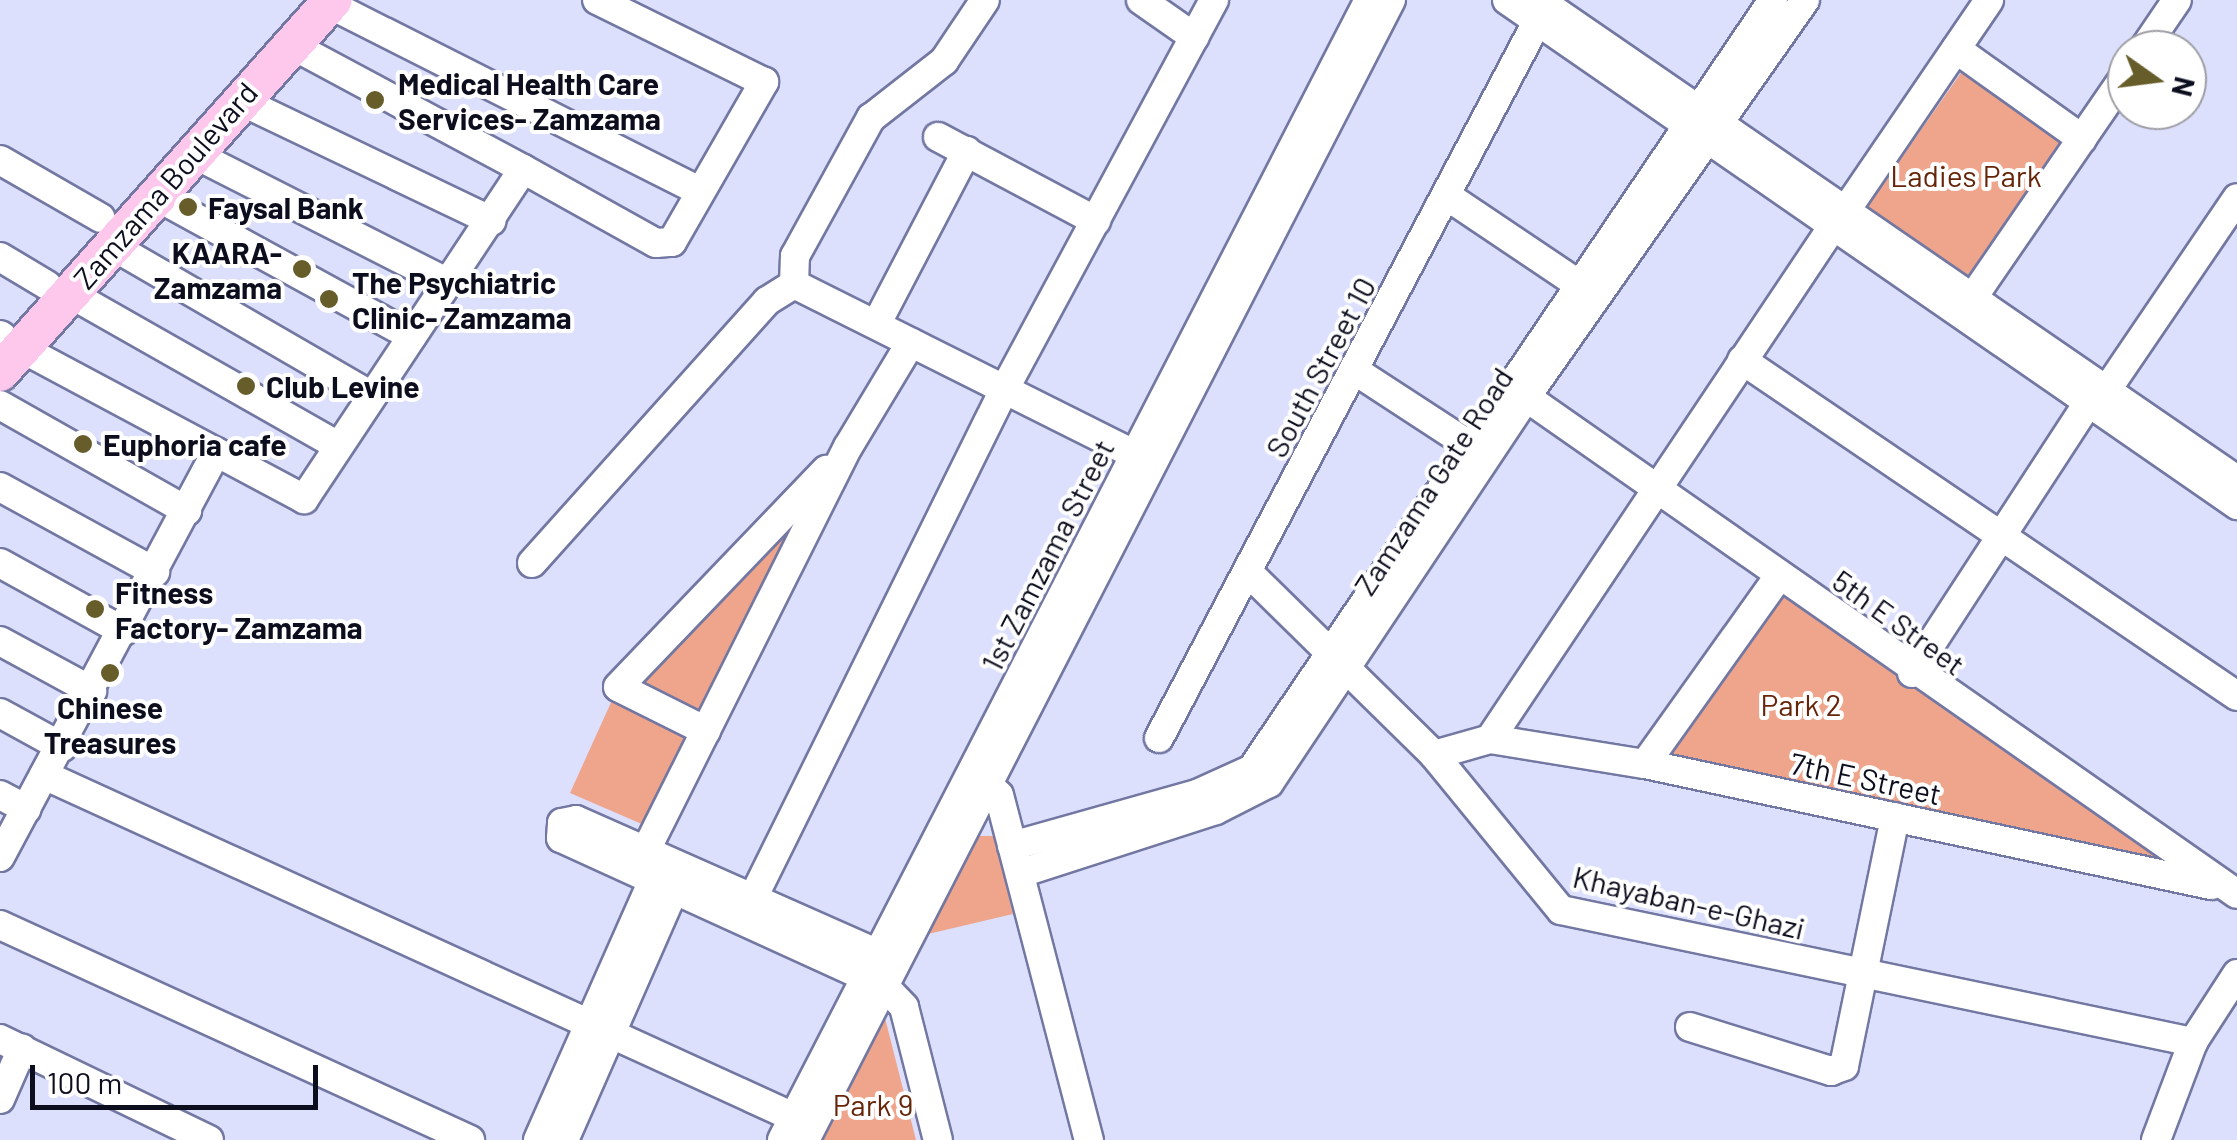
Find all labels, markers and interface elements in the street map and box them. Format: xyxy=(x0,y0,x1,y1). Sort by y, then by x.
north arrow xyxy=(2107,30,2207,130)
place label: Medical Health Care Services- Zamzama xyxy=(398,65,661,136)
street label: Zamzama Boulevard xyxy=(66,74,264,296)
text: N xyxy=(2165,74,2203,100)
marker: Medical Health Care Services- Zamzama xyxy=(362,87,388,113)
park label: Ladies Park xyxy=(1890,157,2042,193)
place label: Faysal Bank xyxy=(208,189,364,225)
marker: Faysal Bank xyxy=(177,196,199,218)
place label: KAARA- Zamzama xyxy=(154,234,282,304)
marker: KAARA- Zamzama xyxy=(291,258,313,280)
place label: The Psychiatric Clinic- Zamzama xyxy=(352,264,572,334)
street label: South Street 10 xyxy=(1258,271,1382,463)
marker: The Psychiatric Clinic- Zamzama xyxy=(316,286,342,312)
street label: Zamzama Gate Road xyxy=(1346,361,1520,601)
place label: Club Levine xyxy=(266,368,420,404)
marker: Club Levine xyxy=(235,375,257,397)
place label: Euphoria cafe xyxy=(103,426,287,462)
marker: Euphoria cafe xyxy=(72,433,94,455)
street label: 1st Zamzama Street xyxy=(973,433,1121,677)
street label: 5th E Street xyxy=(1826,562,1972,682)
place label: Fitness Factory- Zamzama xyxy=(115,574,363,644)
marker: Fitness Factory- Zamzama xyxy=(84,598,106,620)
marker: Chinese Treasures xyxy=(99,662,121,684)
park label: Park 2 xyxy=(1760,686,1842,722)
place label: Chinese Treasures xyxy=(44,689,176,760)
street label: 7th E Street xyxy=(1787,744,1945,812)
street label: Khayaban-e-Ghazi xyxy=(1570,858,1808,946)
scale bar xyxy=(35,1045,322,1107)
text: 100 m xyxy=(47,1064,122,1100)
park label: Park 9 xyxy=(833,1086,913,1122)

